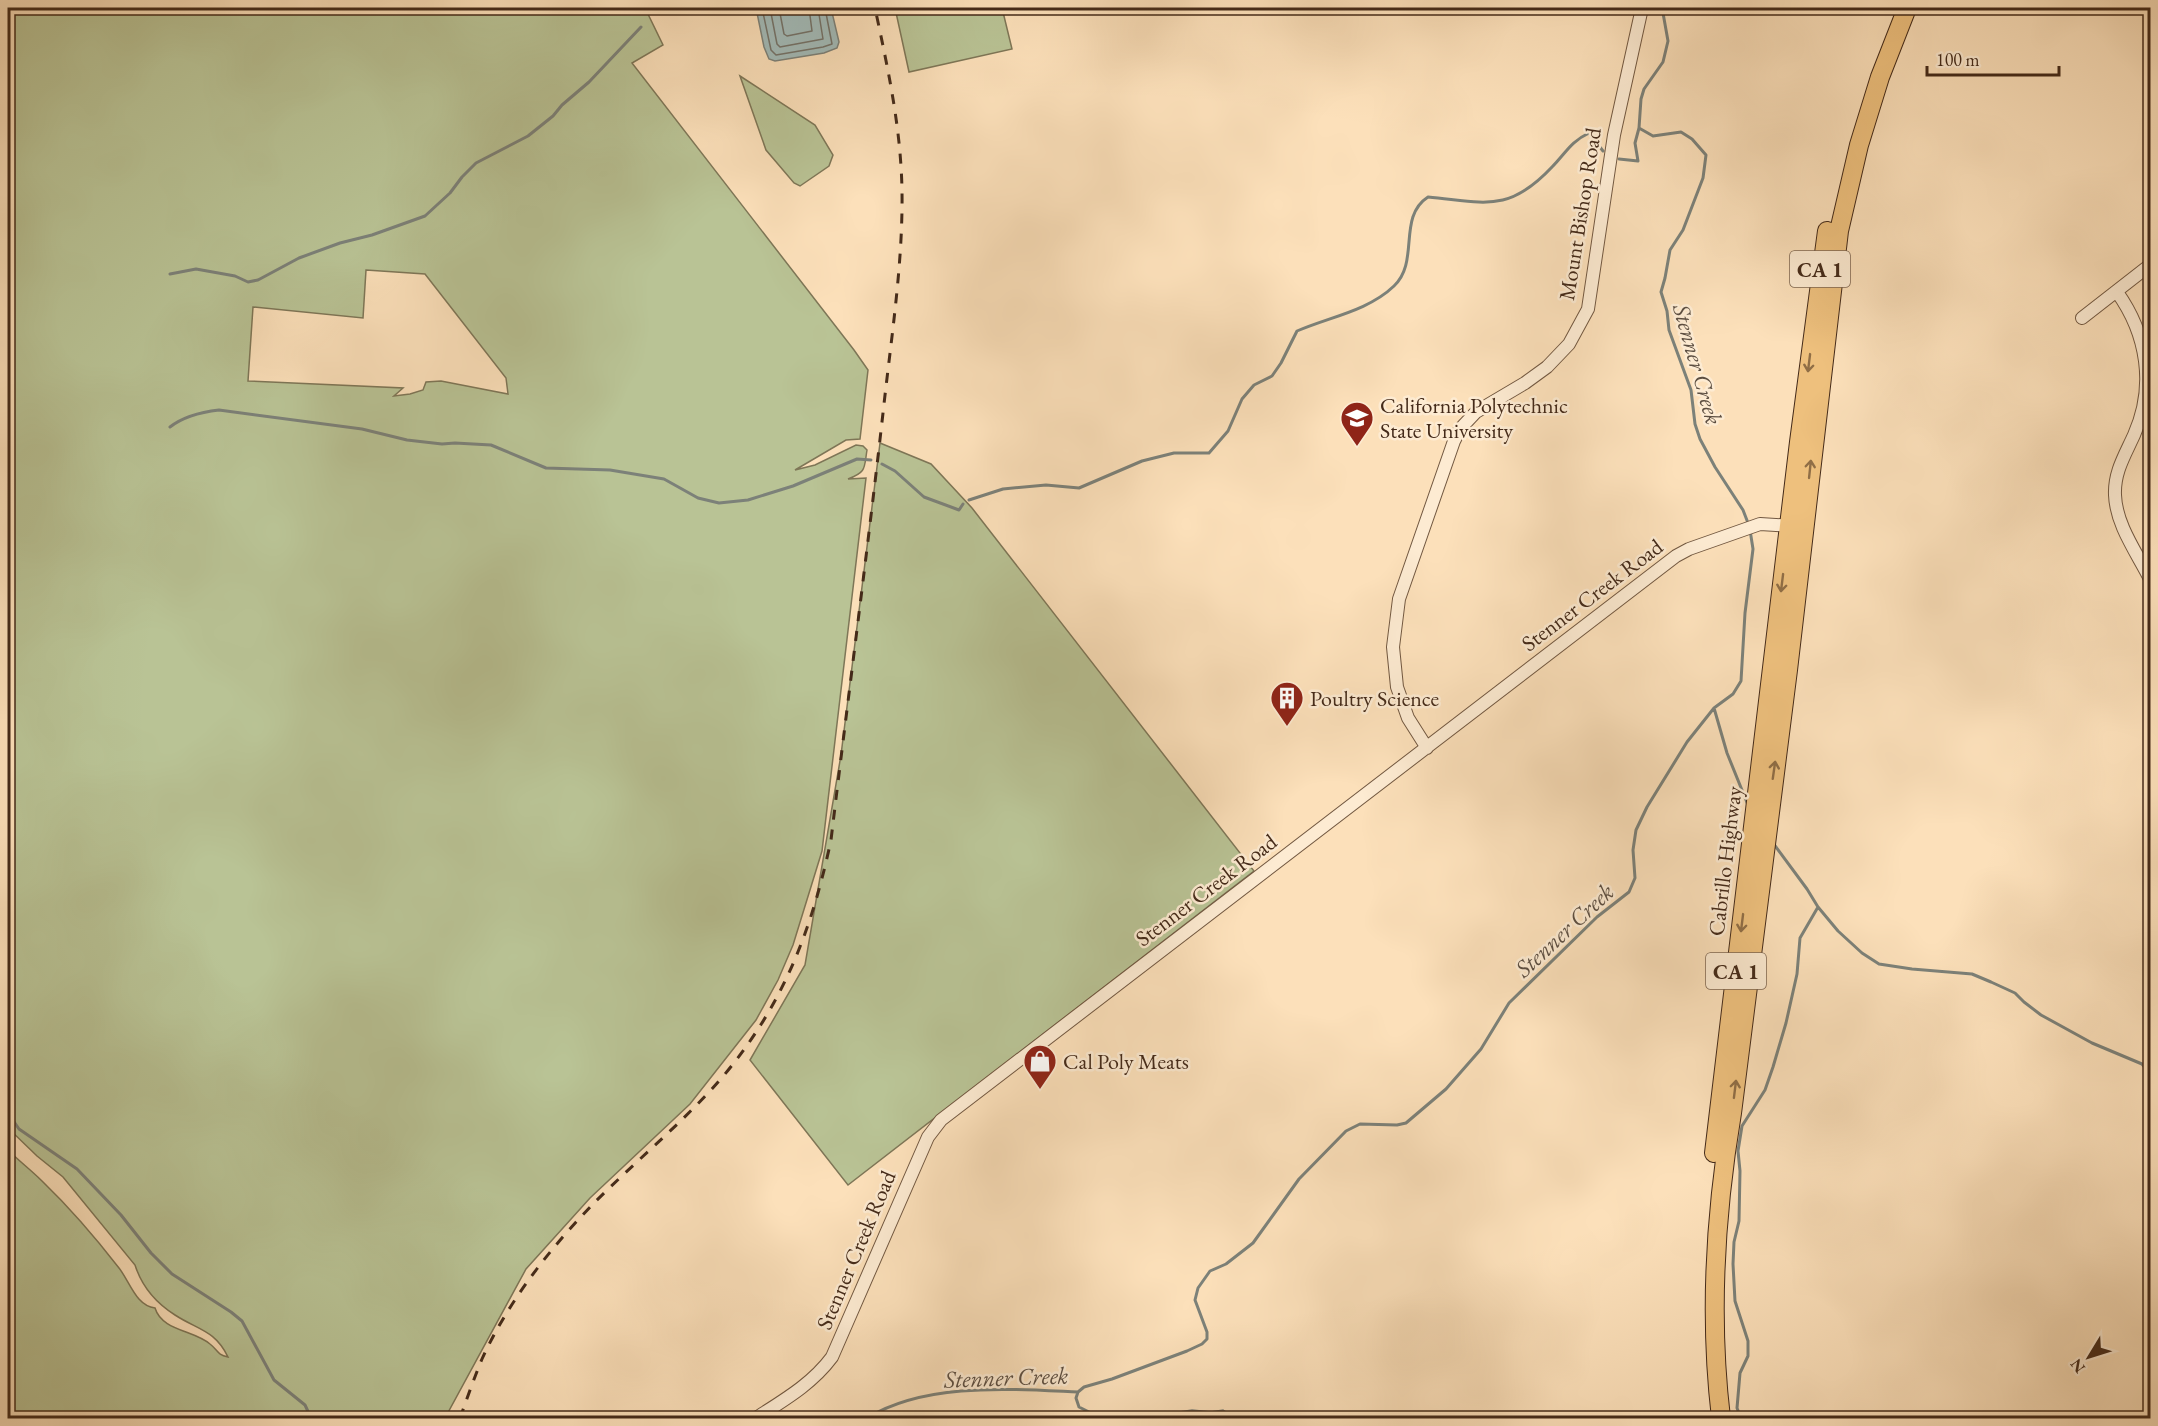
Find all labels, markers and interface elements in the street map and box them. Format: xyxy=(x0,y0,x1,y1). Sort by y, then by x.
scale bar xyxy=(1927,39,2059,77)
text: 100 m xyxy=(1936,48,1980,71)
street label: Mount Bishop Road xyxy=(1552,125,1608,302)
road number: CA 1 xyxy=(1790,251,1850,287)
water label: Stenner Creek xyxy=(1666,299,1730,428)
one-way arrow xyxy=(1803,353,1814,373)
place label: California Polytechnic State University xyxy=(1380,391,1568,445)
school or university icon: California Polytechnic State University xyxy=(1339,400,1375,447)
one-way arrow xyxy=(1805,459,1816,479)
street label: Stenner Creek Road xyxy=(1515,532,1669,658)
one-way arrow xyxy=(1776,573,1787,593)
building icon: Poultry Science xyxy=(1269,680,1305,727)
place label: Poultry Science xyxy=(1310,684,1439,713)
one-way arrow xyxy=(1769,761,1780,780)
street label: Cabrillo Highway xyxy=(1701,784,1749,938)
street label: Stenner Creek Road xyxy=(1129,827,1283,953)
water label: Stenner Creek xyxy=(1507,876,1620,984)
one-way arrow xyxy=(1736,912,1747,932)
road number: CA 1 xyxy=(1706,953,1766,989)
shop icon: Cal Poly Meats xyxy=(1022,1043,1058,1090)
place label: Cal Poly Meats xyxy=(1063,1047,1189,1076)
one-way arrow xyxy=(1730,1079,1741,1099)
street label: Stenner Creek Road xyxy=(809,1165,903,1334)
north arrow xyxy=(2059,1327,2119,1387)
text: N xyxy=(2065,1354,2090,1377)
water label: Stenner Creek xyxy=(942,1359,1069,1395)

